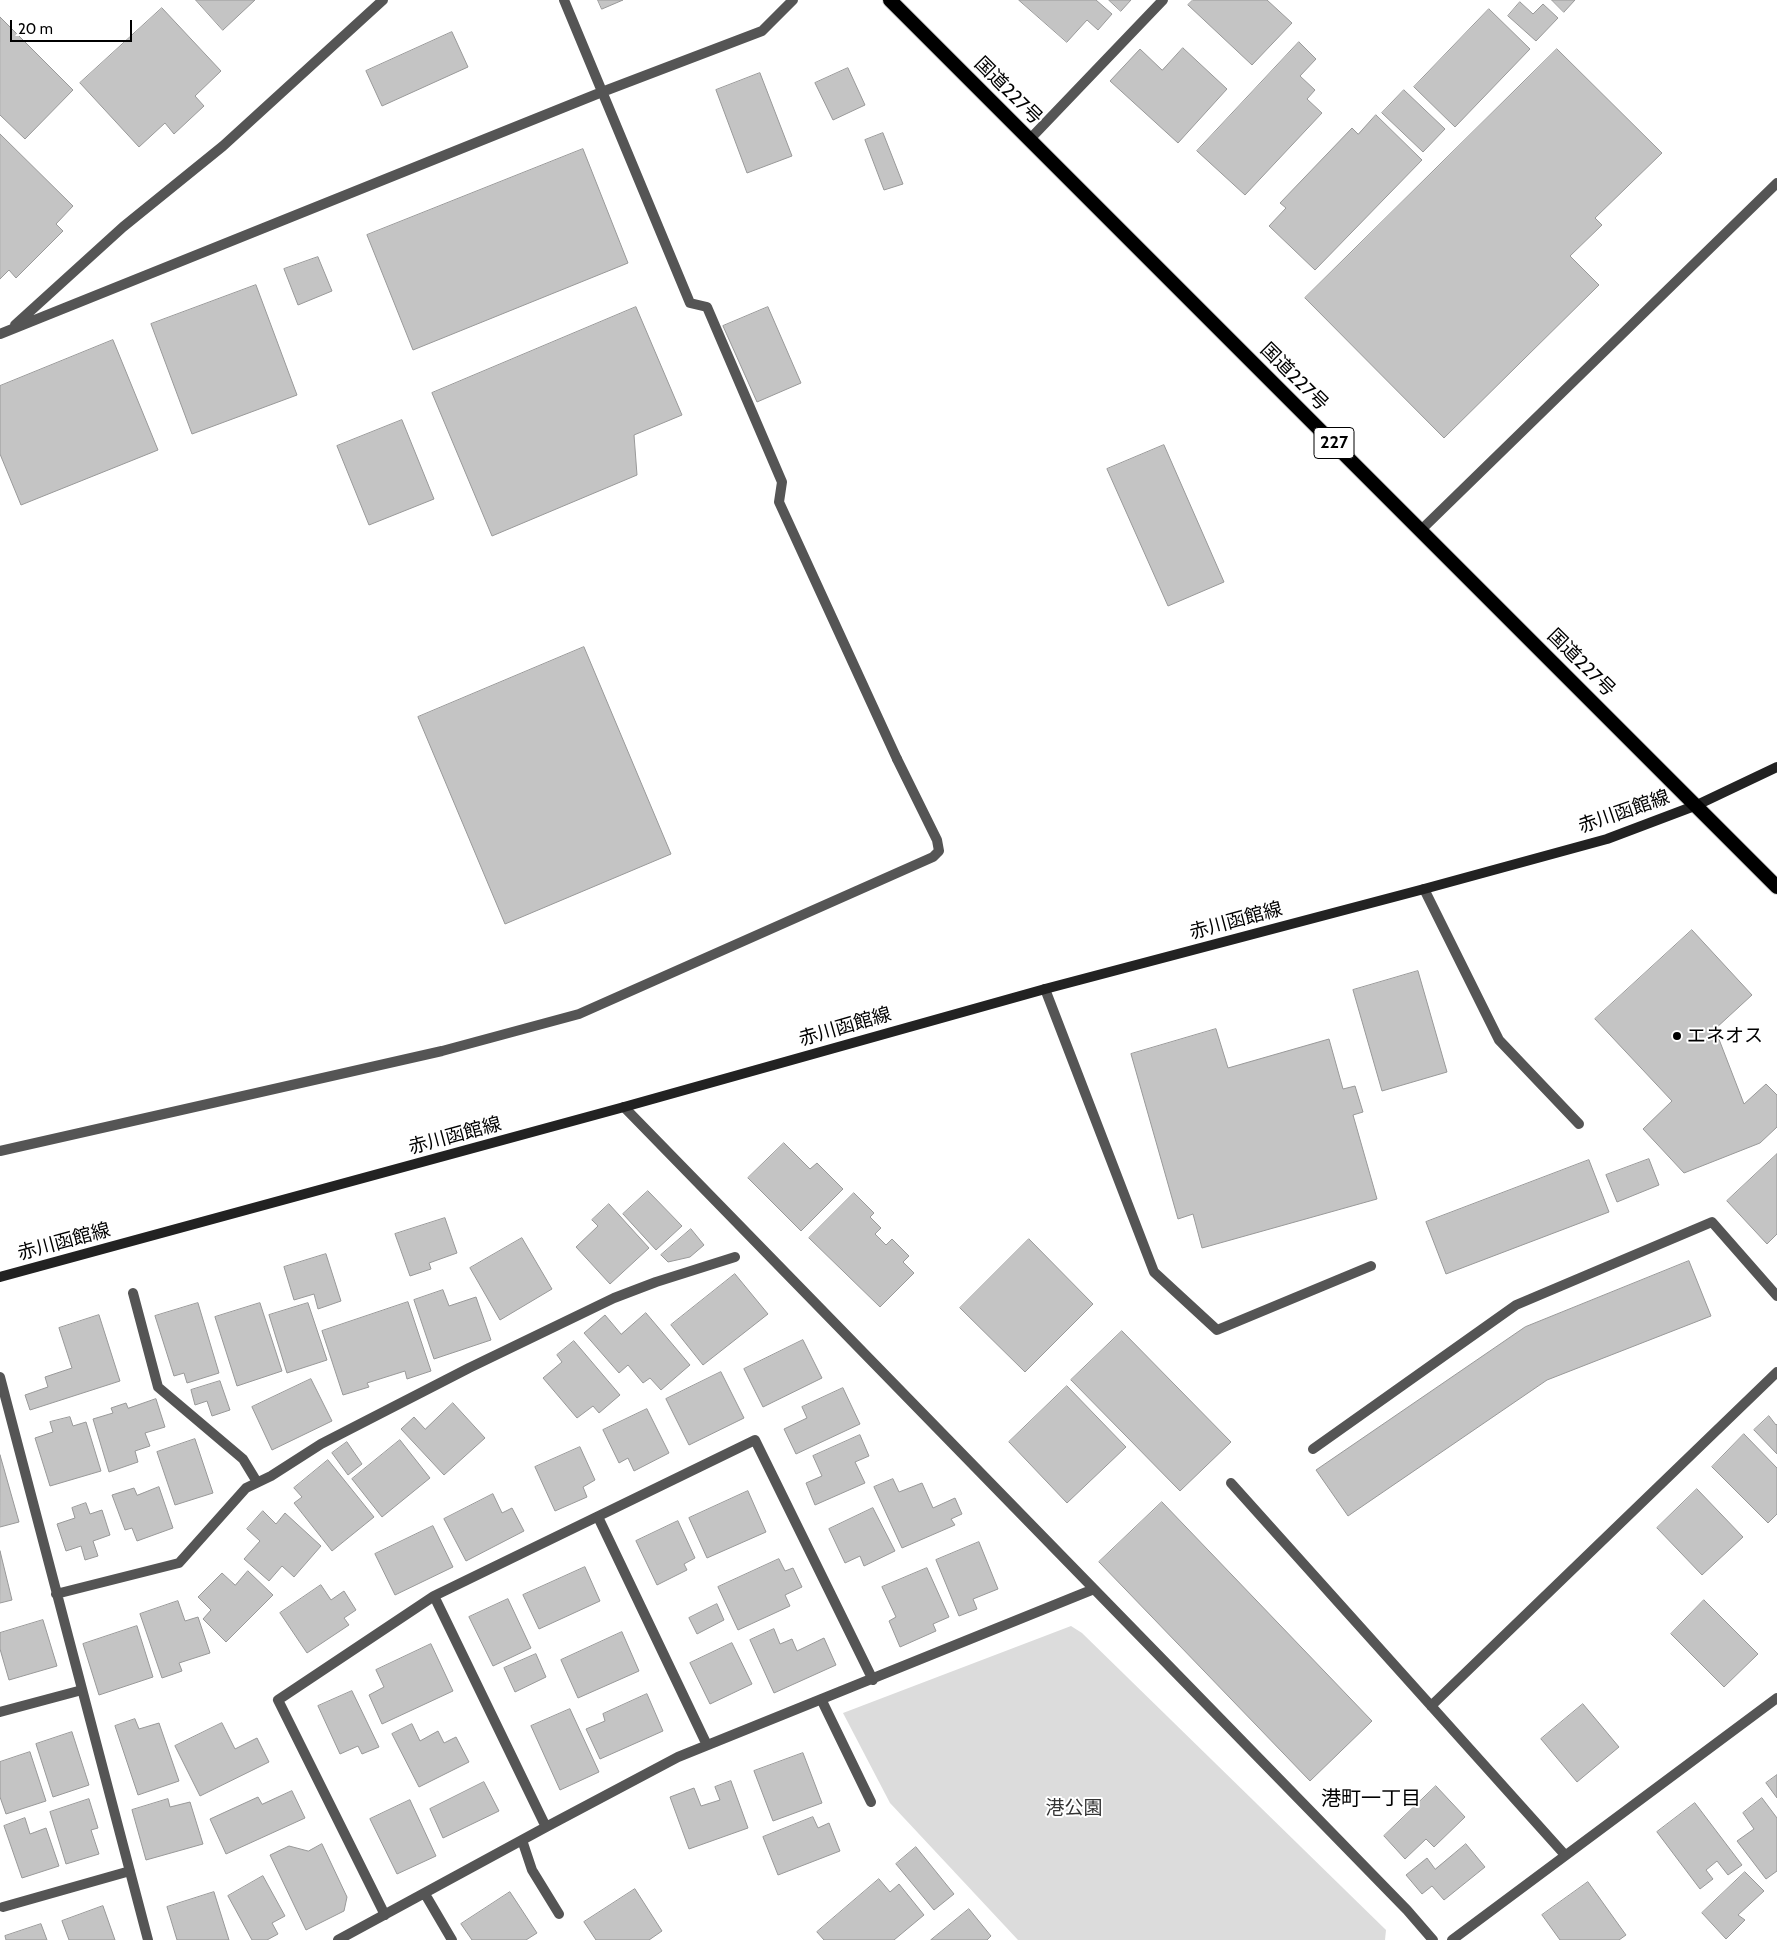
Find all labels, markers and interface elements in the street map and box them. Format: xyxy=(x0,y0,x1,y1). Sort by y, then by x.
scale bar xyxy=(12,10,135,42)
text: 20 m xyxy=(18,20,53,38)
street label: 国道227号 xyxy=(969,52,1047,130)
street label: 国道227号 xyxy=(1255,338,1333,416)
road number: 227 xyxy=(1314,428,1354,458)
street label: 国道227号 xyxy=(1542,624,1620,702)
street label: 赤川函館線 xyxy=(1575,786,1673,838)
street label: 赤川函館線 xyxy=(1187,898,1285,944)
street label: 赤川函館線 xyxy=(796,1003,894,1051)
place label: エネオス xyxy=(1687,1025,1763,1047)
marker: エネオス xyxy=(1671,1030,1683,1042)
street label: 赤川函館線 xyxy=(406,1113,504,1159)
street label: 赤川函館線 xyxy=(15,1219,113,1265)
district label: 港町一丁目 xyxy=(1321,1787,1421,1811)
park label: 港公園 xyxy=(1046,1797,1102,1819)

